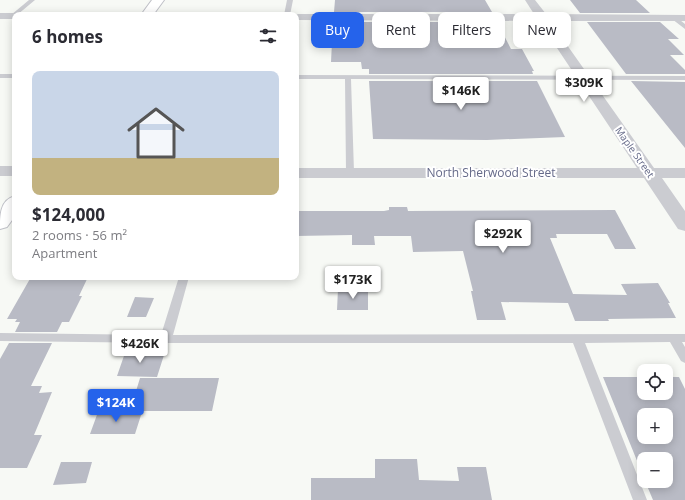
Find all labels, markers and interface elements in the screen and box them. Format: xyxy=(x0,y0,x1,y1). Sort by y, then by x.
chip: Buy xyxy=(311,12,364,48)
chip: Rent xyxy=(372,12,430,48)
chip: Filters xyxy=(438,12,505,48)
chip: New xyxy=(513,12,571,48)
text: 6 homes xyxy=(32,25,103,48)
icon: filters xyxy=(257,25,279,47)
pin: $309K xyxy=(556,69,612,103)
text: $309K xyxy=(565,73,603,91)
pin: $146K xyxy=(433,77,489,111)
text: $146K xyxy=(442,81,480,99)
icon: home xyxy=(120,97,192,169)
street label: Maple Street xyxy=(612,124,658,181)
street label: North Sherwood Street xyxy=(426,164,556,181)
text: $124,000 xyxy=(32,203,105,226)
pin: $292K xyxy=(475,220,531,254)
text: $292K xyxy=(484,224,522,242)
text: 2 rooms · 56 m² xyxy=(32,226,127,244)
text: Apartment xyxy=(32,244,97,262)
pin: $173K xyxy=(325,266,381,300)
text: $173K xyxy=(334,270,372,288)
pin: $426K xyxy=(112,330,168,364)
text: $426K xyxy=(121,334,159,352)
map controls xyxy=(637,364,673,488)
button: locate xyxy=(637,364,673,400)
pin: $124K xyxy=(88,389,144,423)
text: $124K xyxy=(97,393,135,411)
button: + xyxy=(637,408,673,444)
button: − xyxy=(637,452,673,488)

